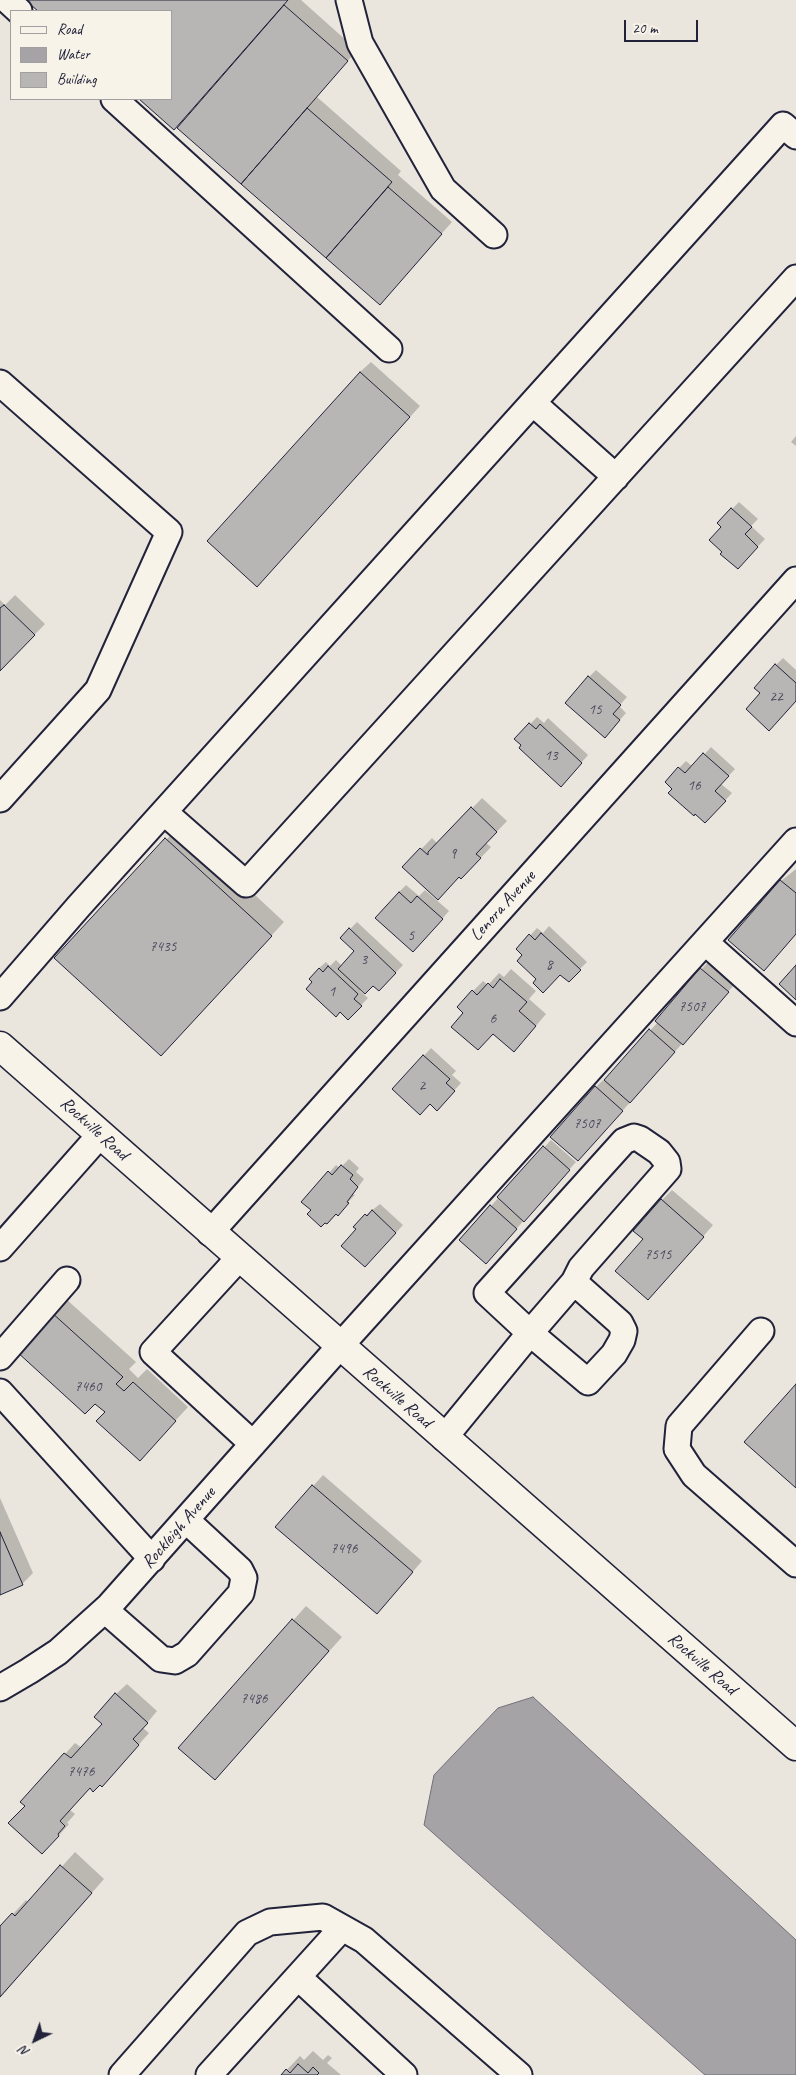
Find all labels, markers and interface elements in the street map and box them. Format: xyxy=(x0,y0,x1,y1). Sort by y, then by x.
legend xyxy=(10,10,172,100)
scale bar xyxy=(626,10,700,42)
text: 20 m xyxy=(632,19,658,38)
text: Road xyxy=(57,20,82,39)
text: Water xyxy=(57,45,90,64)
text: Building xyxy=(57,70,96,89)
house number: 22 xyxy=(769,688,783,706)
house number: 15 xyxy=(588,701,602,719)
house number: 13 xyxy=(544,747,558,765)
house number: 16 xyxy=(687,777,701,795)
house number: 9 xyxy=(450,845,456,863)
street label: Lenora Avenue xyxy=(466,866,540,946)
house number: 5 xyxy=(408,927,414,945)
house number: 7435 xyxy=(150,938,176,956)
house number: 3 xyxy=(361,951,367,969)
house number: 8 xyxy=(546,956,552,974)
house number: 1 xyxy=(329,983,335,1001)
house number: 7507 xyxy=(679,998,705,1016)
house number: 6 xyxy=(490,1010,496,1028)
house number: 2 xyxy=(419,1077,425,1095)
street label: Rockville Road xyxy=(55,1093,133,1165)
house number: 7507 xyxy=(574,1115,600,1133)
house number: 7515 xyxy=(645,1246,671,1264)
street label: Rockville Road xyxy=(358,1361,436,1433)
house number: 7460 xyxy=(75,1378,101,1396)
street label: Rockleigh Avenue xyxy=(138,1483,220,1573)
house number: 7496 xyxy=(331,1540,357,1558)
street label: Rockville Road xyxy=(663,1628,741,1700)
house number: 7486 xyxy=(241,1690,267,1708)
house number: 7476 xyxy=(68,1763,94,1781)
north arrow xyxy=(10,2015,60,2065)
text: N xyxy=(16,2042,34,2061)

